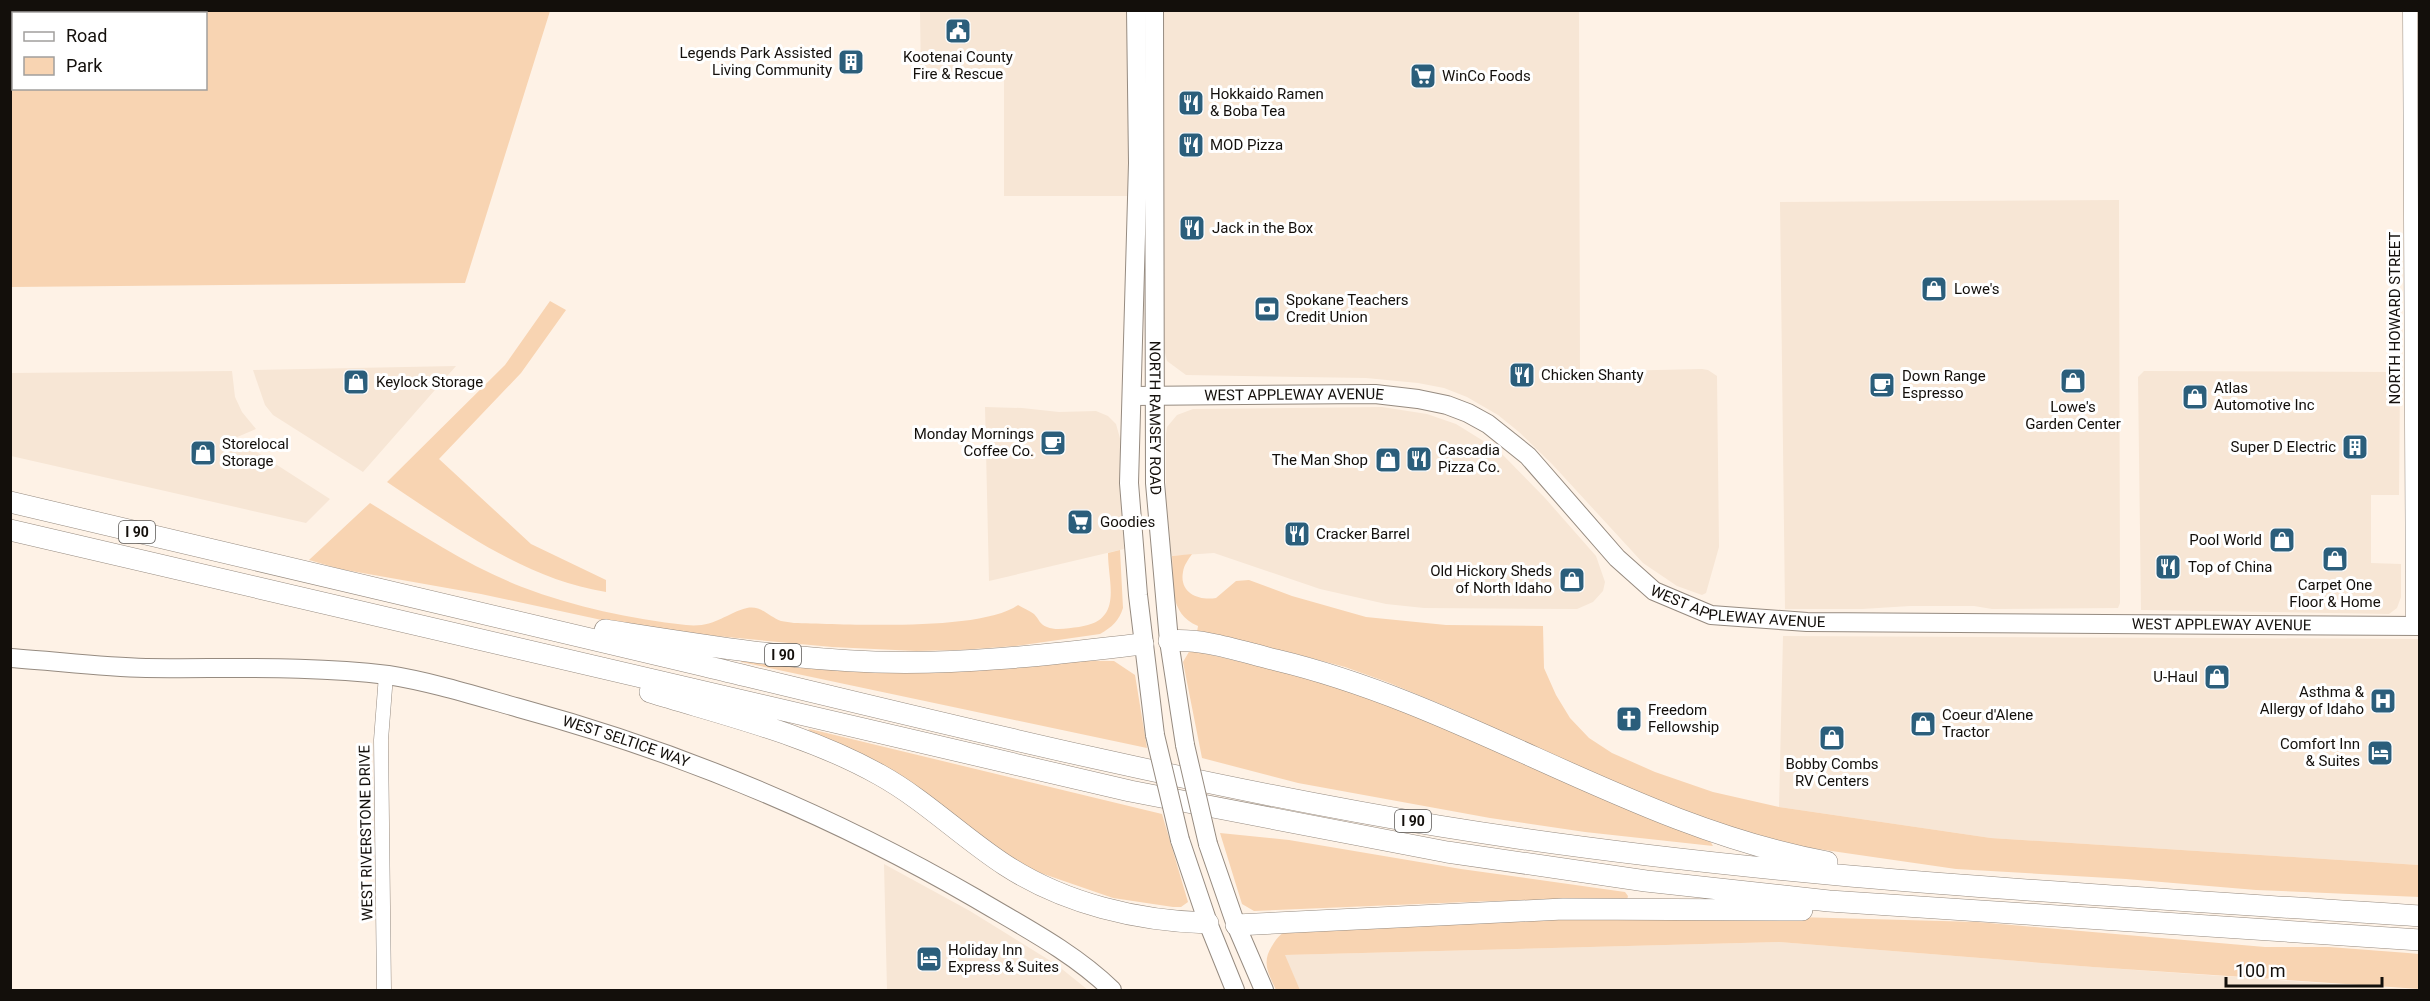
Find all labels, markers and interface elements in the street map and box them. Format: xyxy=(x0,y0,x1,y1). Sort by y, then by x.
legend xyxy=(12,12,207,90)
public building icon: Kootenai County Fire & Rescue xyxy=(943,16,973,46)
text: Road xyxy=(66,25,107,46)
place label: Legends Park Assisted Living Community xyxy=(679,44,832,79)
building icon: Legends Park Assisted Living Community xyxy=(836,47,866,77)
place label: Kootenai County Fire & Rescue xyxy=(903,48,1013,83)
text: Park xyxy=(66,55,103,76)
supermarket icon: WinCo Foods xyxy=(1408,61,1438,91)
place label: WinCo Foods xyxy=(1442,67,1531,85)
place label: Hokkaido Ramen & Boba Tea xyxy=(1210,85,1324,120)
restaurant icon: Hokkaido Ramen & Boba Tea xyxy=(1176,88,1206,118)
restaurant icon: MOD Pizza xyxy=(1176,130,1206,160)
place label: MOD Pizza xyxy=(1210,136,1283,154)
restaurant icon: Jack in the Box xyxy=(1177,213,1207,243)
place label: Jack in the Box xyxy=(1212,219,1314,237)
street label: NORTH HOWARD STREET xyxy=(2386,232,2404,404)
shop icon: Lowe's xyxy=(1919,274,1949,304)
place label: Lowe's xyxy=(1954,280,2000,298)
place label: Spokane Teachers Credit Union xyxy=(1286,291,1409,326)
bank icon: Spokane Teachers Credit Union xyxy=(1252,294,1282,324)
street label: NORTH RAMSEY ROAD xyxy=(1146,341,1165,496)
restaurant icon: Chicken Shanty xyxy=(1507,360,1537,390)
place label: Chicken Shanty xyxy=(1541,366,1644,384)
shop icon: Lowe's Garden Center xyxy=(2058,366,2088,396)
shop icon: Keylock Storage xyxy=(341,367,371,397)
place label: Down Range Espresso xyxy=(1902,367,1986,402)
cafe icon: Down Range Espresso xyxy=(1867,370,1897,400)
place label: Keylock Storage xyxy=(376,373,483,391)
place label: Atlas Automotive Inc xyxy=(2214,379,2315,414)
shop icon: Atlas Automotive Inc xyxy=(2180,382,2210,412)
street label: WEST APPLEWAY AVENUE xyxy=(1204,385,1385,404)
place label: Lowe's Garden Center xyxy=(2025,398,2121,433)
place label: Monday Mornings Coffee Co. xyxy=(914,425,1034,460)
cafe icon: Monday Mornings Coffee Co. xyxy=(1038,428,1068,458)
building icon: Super D Electric xyxy=(2340,432,2370,462)
place label: Storelocal Storage xyxy=(222,435,289,470)
shop icon: Storelocal Storage xyxy=(188,438,218,468)
place label: Super D Electric xyxy=(2231,438,2336,456)
place label: Cascadia Pizza Co. xyxy=(1438,441,1500,476)
restaurant icon: Cascadia Pizza Co. xyxy=(1404,444,1434,474)
shop icon: The Man Shop xyxy=(1373,445,1403,475)
place label: The Man Shop xyxy=(1272,451,1368,469)
supermarket icon: Goodies xyxy=(1065,507,1095,537)
place label: Goodies xyxy=(1100,513,1155,531)
restaurant icon: Cracker Barrel xyxy=(1282,519,1312,549)
road number: I 90 xyxy=(119,521,155,543)
place label: Cracker Barrel xyxy=(1316,525,1410,543)
shop icon: Pool World xyxy=(2267,525,2297,555)
place label: Pool World xyxy=(2189,531,2262,549)
shop icon: Carpet One Floor & Home xyxy=(2320,544,2350,574)
restaurant icon: Top of China xyxy=(2153,552,2183,582)
place label: Top of China xyxy=(2188,558,2273,576)
place label: Old Hickory Sheds of North Idaho xyxy=(1430,562,1552,597)
shop icon: Old Hickory Sheds of North Idaho xyxy=(1557,565,1587,595)
place label: Carpet One Floor & Home xyxy=(2289,576,2381,611)
street label: WEST APPLEWAY AVENUE xyxy=(1648,581,1826,631)
street label: WEST APPLEWAY AVENUE xyxy=(2132,615,2312,634)
road number: I 90 xyxy=(765,644,801,666)
shop icon: U-Haul xyxy=(2202,662,2232,692)
place label: U-Haul xyxy=(2153,668,2198,686)
place label: Asthma & Allergy of Idaho xyxy=(2260,683,2365,718)
hospital icon: Asthma & Allergy of Idaho xyxy=(2368,686,2398,716)
place label: Freedom Fellowship xyxy=(1648,701,1719,736)
church icon: Freedom Fellowship xyxy=(1614,704,1644,734)
place label: Coeur d'Alene Tractor xyxy=(1942,706,2033,741)
shop icon: Coeur d'Alene Tractor xyxy=(1908,709,1938,739)
street label: WEST SELTICE WAY xyxy=(560,712,692,771)
shop icon: Bobby Combs RV Centers xyxy=(1817,723,1847,753)
place label: Comfort Inn & Suites xyxy=(2280,735,2360,770)
hotel icon: Comfort Inn & Suites xyxy=(2365,738,2395,768)
street label: WEST RIVERSTONE DRIVE xyxy=(355,744,377,921)
place label: Bobby Combs RV Centers xyxy=(1785,755,1879,790)
road number: I 90 xyxy=(1395,810,1431,832)
place label: Holiday Inn Express & Suites xyxy=(948,941,1059,976)
hotel icon: Holiday Inn Express & Suites xyxy=(914,944,944,974)
scale bar xyxy=(2226,950,2382,988)
text: 100 m xyxy=(2235,960,2286,981)

